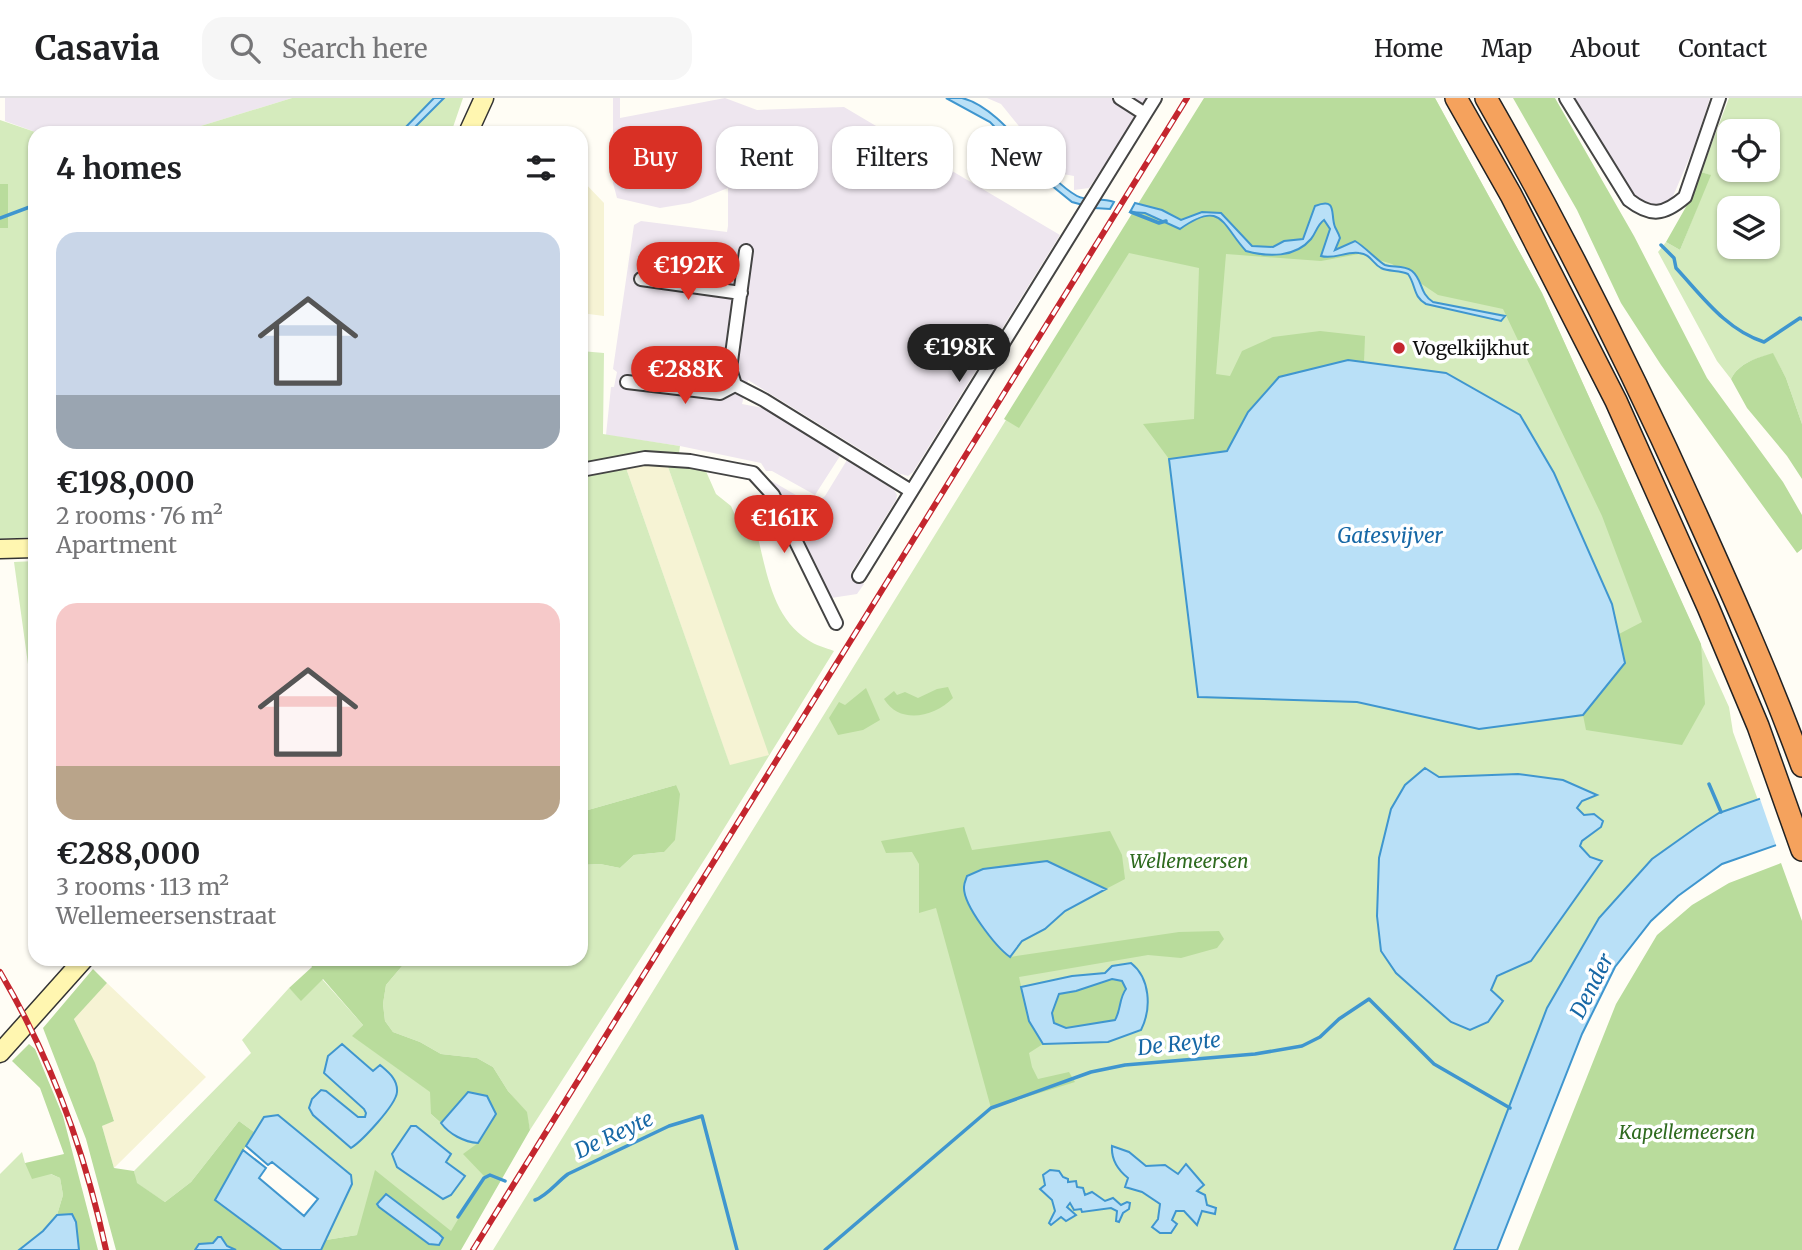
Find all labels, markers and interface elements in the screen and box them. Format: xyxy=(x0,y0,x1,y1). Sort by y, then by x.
search box xyxy=(202,17,692,80)
text: Casavia xyxy=(35,28,160,69)
icon: search xyxy=(226,29,264,67)
text: Search here xyxy=(282,32,427,65)
text: Home xyxy=(1374,33,1443,64)
text: Map xyxy=(1481,33,1532,64)
text: About xyxy=(1570,33,1640,64)
text: Contact xyxy=(1678,33,1767,64)
map controls xyxy=(1717,119,1780,259)
button: locate xyxy=(1717,119,1780,182)
chip: Buy xyxy=(609,126,702,189)
chip: Rent xyxy=(716,126,818,189)
chip: Filters xyxy=(832,126,953,189)
chip: New xyxy=(967,126,1066,189)
text: 4 homes xyxy=(56,149,182,187)
icon: filters xyxy=(522,149,560,187)
button: layers xyxy=(1717,196,1780,259)
pin: €192K xyxy=(639,242,737,302)
text: €192K xyxy=(653,250,723,279)
icon: home xyxy=(245,278,371,404)
pin: €198K xyxy=(910,324,1008,384)
text: €198K xyxy=(923,332,995,361)
place label: Vogelkijkhut xyxy=(1412,336,1530,360)
marker: Vogelkijkhut xyxy=(1391,340,1407,356)
pin: €288K xyxy=(636,346,734,406)
text: €288K xyxy=(647,354,723,383)
text: €198,000 xyxy=(56,463,195,501)
pin: €161K xyxy=(735,496,833,555)
text: 2 rooms · 76 m² xyxy=(56,501,223,530)
text: €161K xyxy=(750,503,818,532)
water label: Gatesvijver xyxy=(1337,522,1443,549)
text: Apartment xyxy=(56,530,177,559)
icon: home xyxy=(245,649,371,775)
text: €288,000 xyxy=(56,834,200,872)
park label: Wellemeersen xyxy=(1130,849,1248,873)
text: 3 rooms · 113 m² xyxy=(56,872,229,901)
text: Wellemeersenstraat xyxy=(56,901,276,930)
water label: Dender xyxy=(1563,948,1619,1023)
water label: De Reyte xyxy=(1135,1026,1222,1061)
water label: De Reyte xyxy=(569,1105,657,1165)
park label: Kapellemeersen xyxy=(1618,1120,1755,1144)

